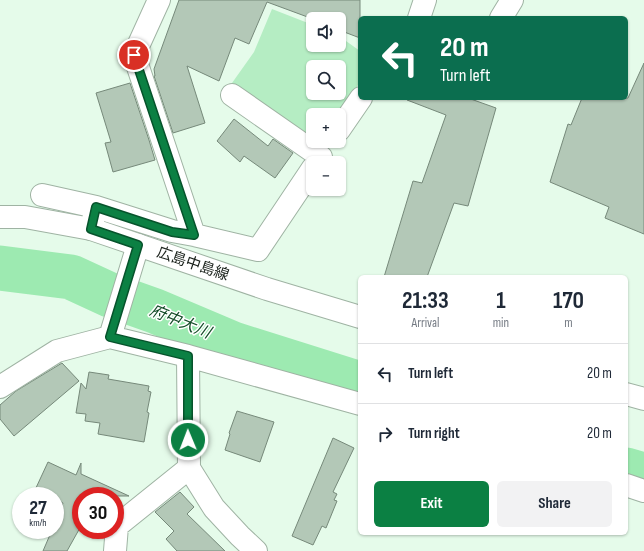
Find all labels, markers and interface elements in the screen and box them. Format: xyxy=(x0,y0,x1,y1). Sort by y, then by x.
map controls xyxy=(306,12,346,196)
button: sound xyxy=(306,12,346,52)
text: 20 m xyxy=(440,31,489,64)
icon: left xyxy=(374,32,426,84)
pin xyxy=(117,38,151,72)
icon: arrive xyxy=(123,44,145,66)
button: search xyxy=(306,60,346,100)
text: Turn left xyxy=(440,65,491,86)
button: + xyxy=(306,108,346,148)
button: − xyxy=(306,156,346,196)
street label: 広島中島線 xyxy=(154,243,232,285)
text: 21:33 xyxy=(402,286,449,315)
text: 1 xyxy=(496,286,506,315)
text: 170 xyxy=(553,286,584,315)
water label: 府中大川 xyxy=(147,301,215,344)
text: Arrival xyxy=(411,315,439,331)
text: min xyxy=(493,315,509,331)
text: m xyxy=(564,315,573,331)
icon: left xyxy=(374,363,396,385)
text: Turn left xyxy=(408,364,453,383)
text: 20 m xyxy=(587,364,612,383)
position arrow xyxy=(167,419,209,461)
icon: right xyxy=(374,423,396,445)
text: Turn right xyxy=(408,424,460,443)
text: 20 m xyxy=(587,424,612,443)
button: Exit xyxy=(374,481,489,527)
button: Share xyxy=(497,481,612,527)
speed limit sign: 30 xyxy=(72,487,124,539)
text: 27 xyxy=(29,496,47,520)
text: km/h xyxy=(29,517,47,529)

